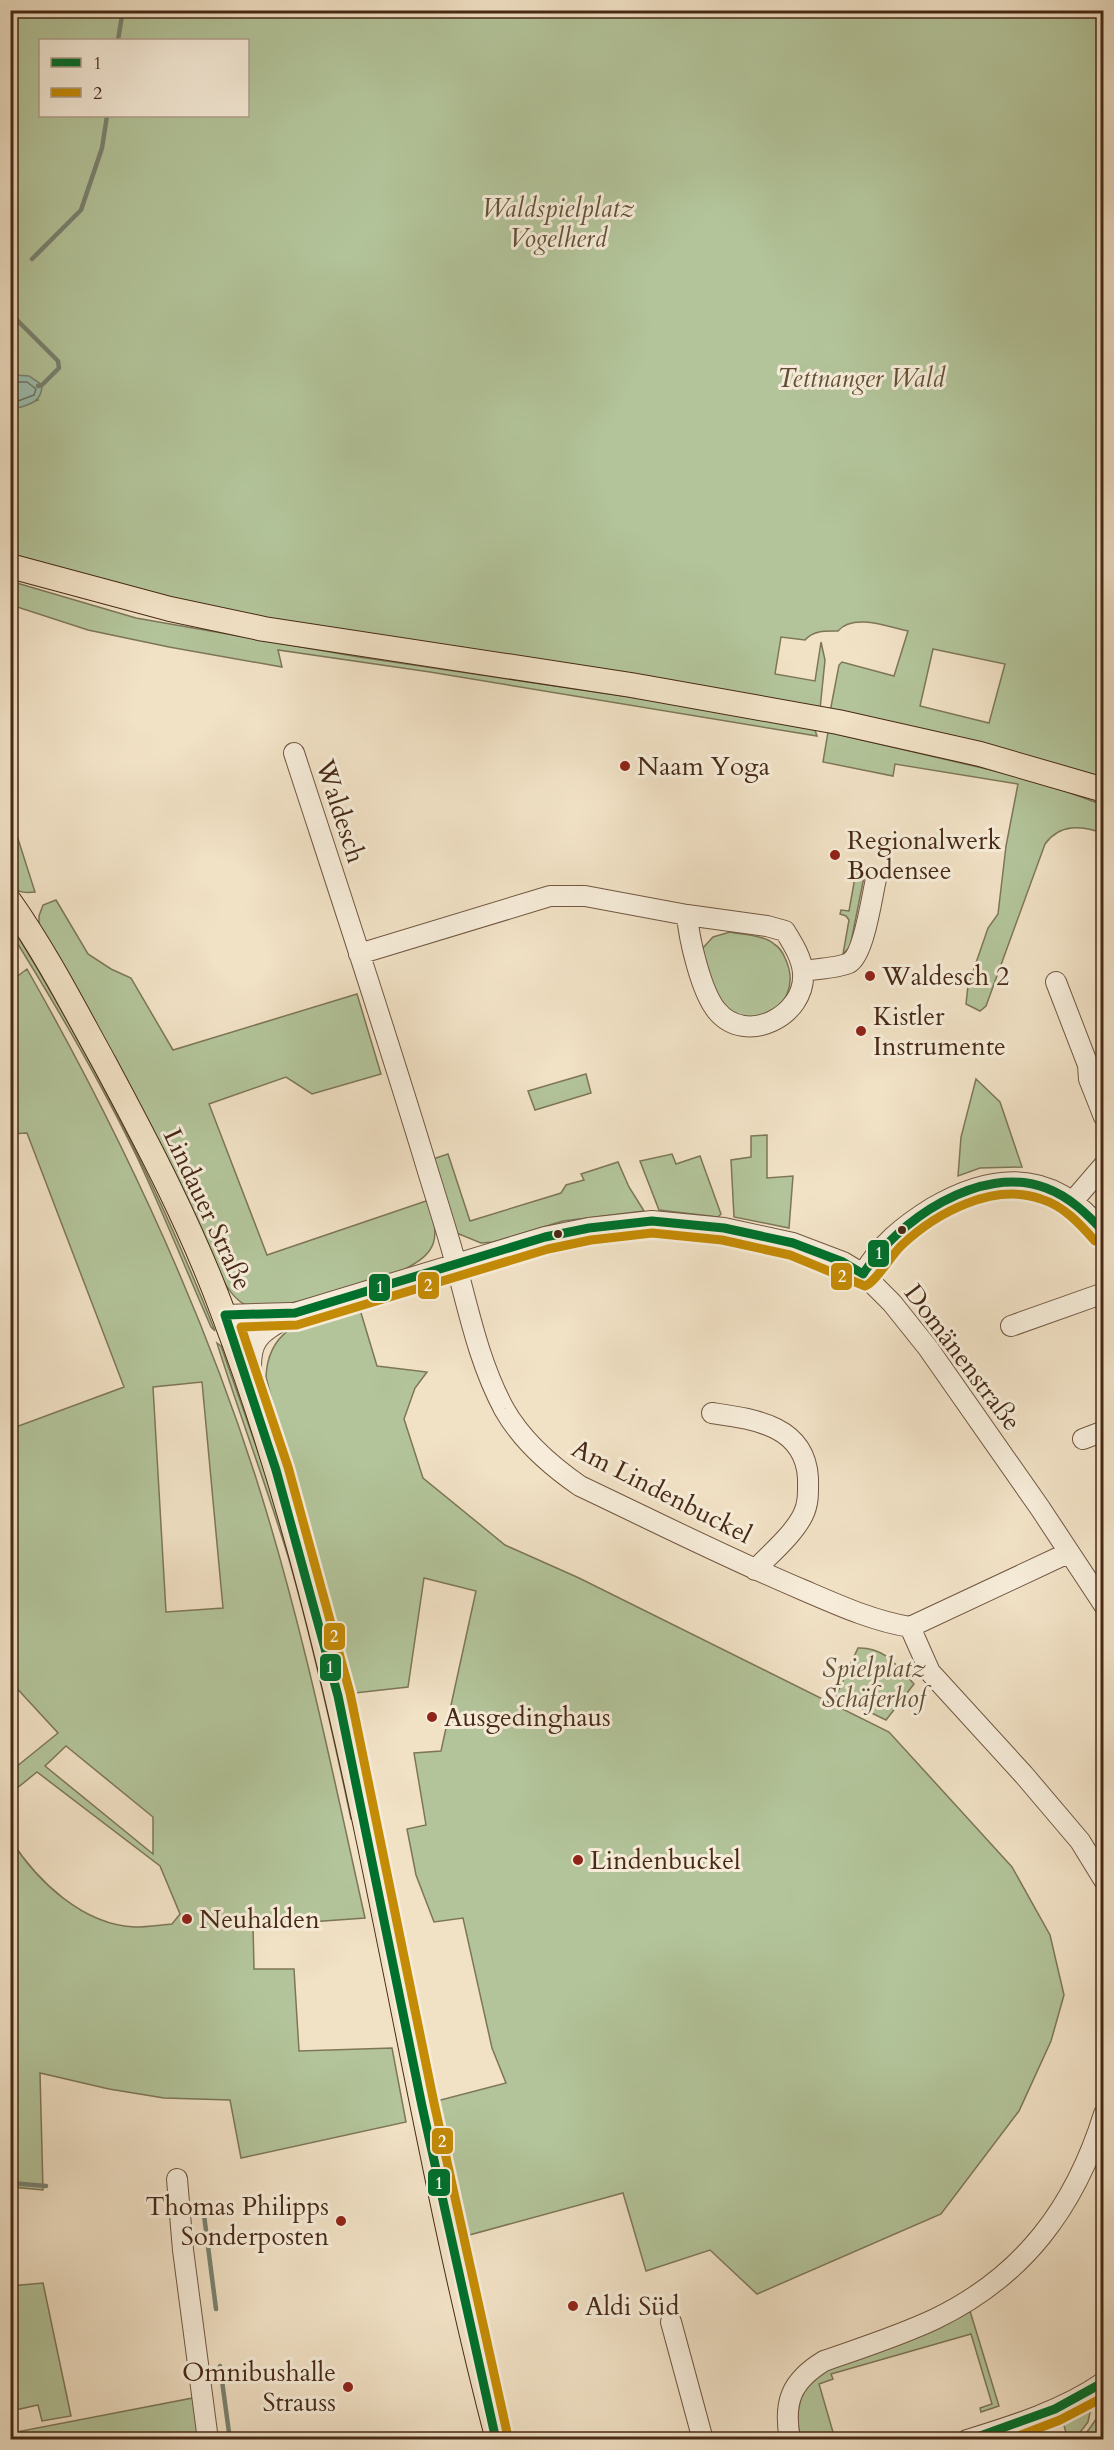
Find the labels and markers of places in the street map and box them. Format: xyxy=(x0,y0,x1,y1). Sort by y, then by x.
place label: Naam Yoga xyxy=(637,749,770,784)
marker: Naam Yoga xyxy=(618,759,632,773)
place label: Regionalwerk Bodensee xyxy=(847,823,1002,888)
marker: Regionalwerk Bodensee xyxy=(828,848,842,862)
place label: Waldesch 2 xyxy=(881,959,1009,994)
marker: Waldesch 2 xyxy=(863,969,877,983)
place label: Kistler Instrumente xyxy=(873,999,1006,1064)
marker: Kistler Instrumente xyxy=(854,1024,868,1038)
unlabelled marker xyxy=(896,1224,908,1236)
unlabelled marker xyxy=(552,1228,564,1240)
place label: Ausgedinghaus xyxy=(444,1700,611,1735)
marker: Ausgedinghaus xyxy=(425,1710,439,1724)
place label: Lindenbuckel xyxy=(590,1843,741,1878)
marker: Lindenbuckel xyxy=(571,1853,585,1867)
place label: Neuhalden xyxy=(199,1902,320,1937)
marker: Neuhalden xyxy=(180,1912,194,1926)
place label: Thomas Philipps Sonderposten xyxy=(145,2189,329,2254)
marker: Thomas Philipps Sonderposten xyxy=(334,2214,348,2228)
place label: Aldi Süd xyxy=(585,2289,680,2324)
marker: Aldi Süd xyxy=(566,2299,580,2313)
place label: Omnibushalle Strauss xyxy=(182,2355,336,2420)
marker: Omnibushalle Strauss xyxy=(341,2380,355,2394)

